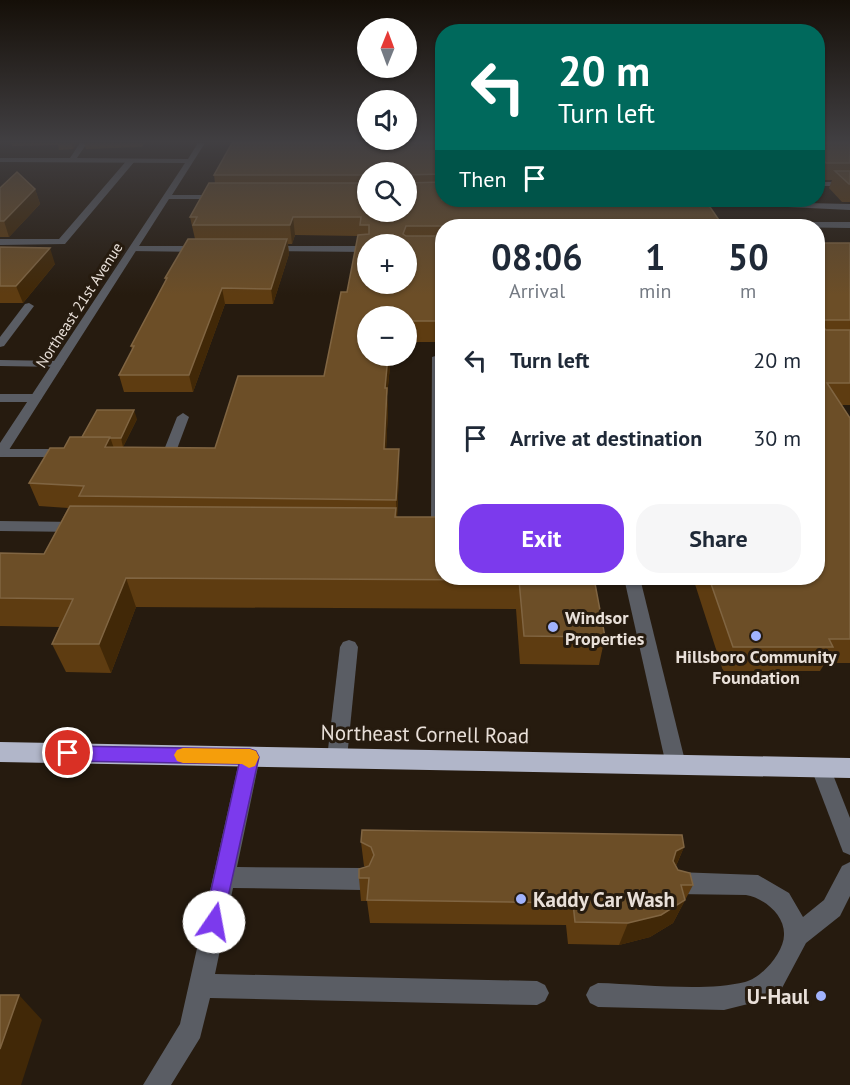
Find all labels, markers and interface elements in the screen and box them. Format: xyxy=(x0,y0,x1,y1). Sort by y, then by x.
north arrow xyxy=(357,18,417,78)
map controls xyxy=(357,18,417,366)
text: 20 m xyxy=(558,43,650,98)
icon: left xyxy=(459,48,537,126)
button: sound xyxy=(357,90,417,150)
text: Turn left xyxy=(558,96,655,130)
button: search xyxy=(357,162,417,222)
icon: arrive xyxy=(518,162,551,195)
text: Then xyxy=(459,165,506,193)
text: 08:06 xyxy=(491,233,583,280)
text: 1 xyxy=(645,233,665,280)
text: 50 xyxy=(728,233,769,280)
button: + xyxy=(357,234,417,294)
street label: Northeast 21st Avenue xyxy=(31,239,127,371)
text: Arrival xyxy=(509,278,565,304)
text: min xyxy=(639,278,672,304)
text: m xyxy=(740,278,756,304)
button: − xyxy=(357,306,417,366)
icon: left xyxy=(459,344,492,377)
text: Turn left xyxy=(510,346,590,374)
text: 20 m xyxy=(753,346,801,374)
icon: arrive xyxy=(459,422,492,455)
text: Arrive at destination xyxy=(510,424,702,452)
text: 30 m xyxy=(753,424,801,452)
button: Exit xyxy=(459,504,624,573)
button: Share xyxy=(636,504,801,573)
place label: Windsor Properties xyxy=(565,606,645,650)
marker: Windsor Properties xyxy=(546,620,560,634)
marker: Hillsboro Community Foundation xyxy=(749,629,763,643)
place label: Hillsboro Community Foundation xyxy=(675,645,837,689)
street label: Northeast Cornell Road xyxy=(320,719,530,749)
pin xyxy=(42,727,93,778)
icon: arrive xyxy=(51,736,84,769)
place label: Kaddy Car Wash xyxy=(533,886,675,913)
position arrow xyxy=(182,890,246,954)
marker: Kaddy Car Wash xyxy=(514,892,528,906)
place label: U-Haul xyxy=(747,983,810,1010)
marker: U-Haul xyxy=(814,989,828,1003)

